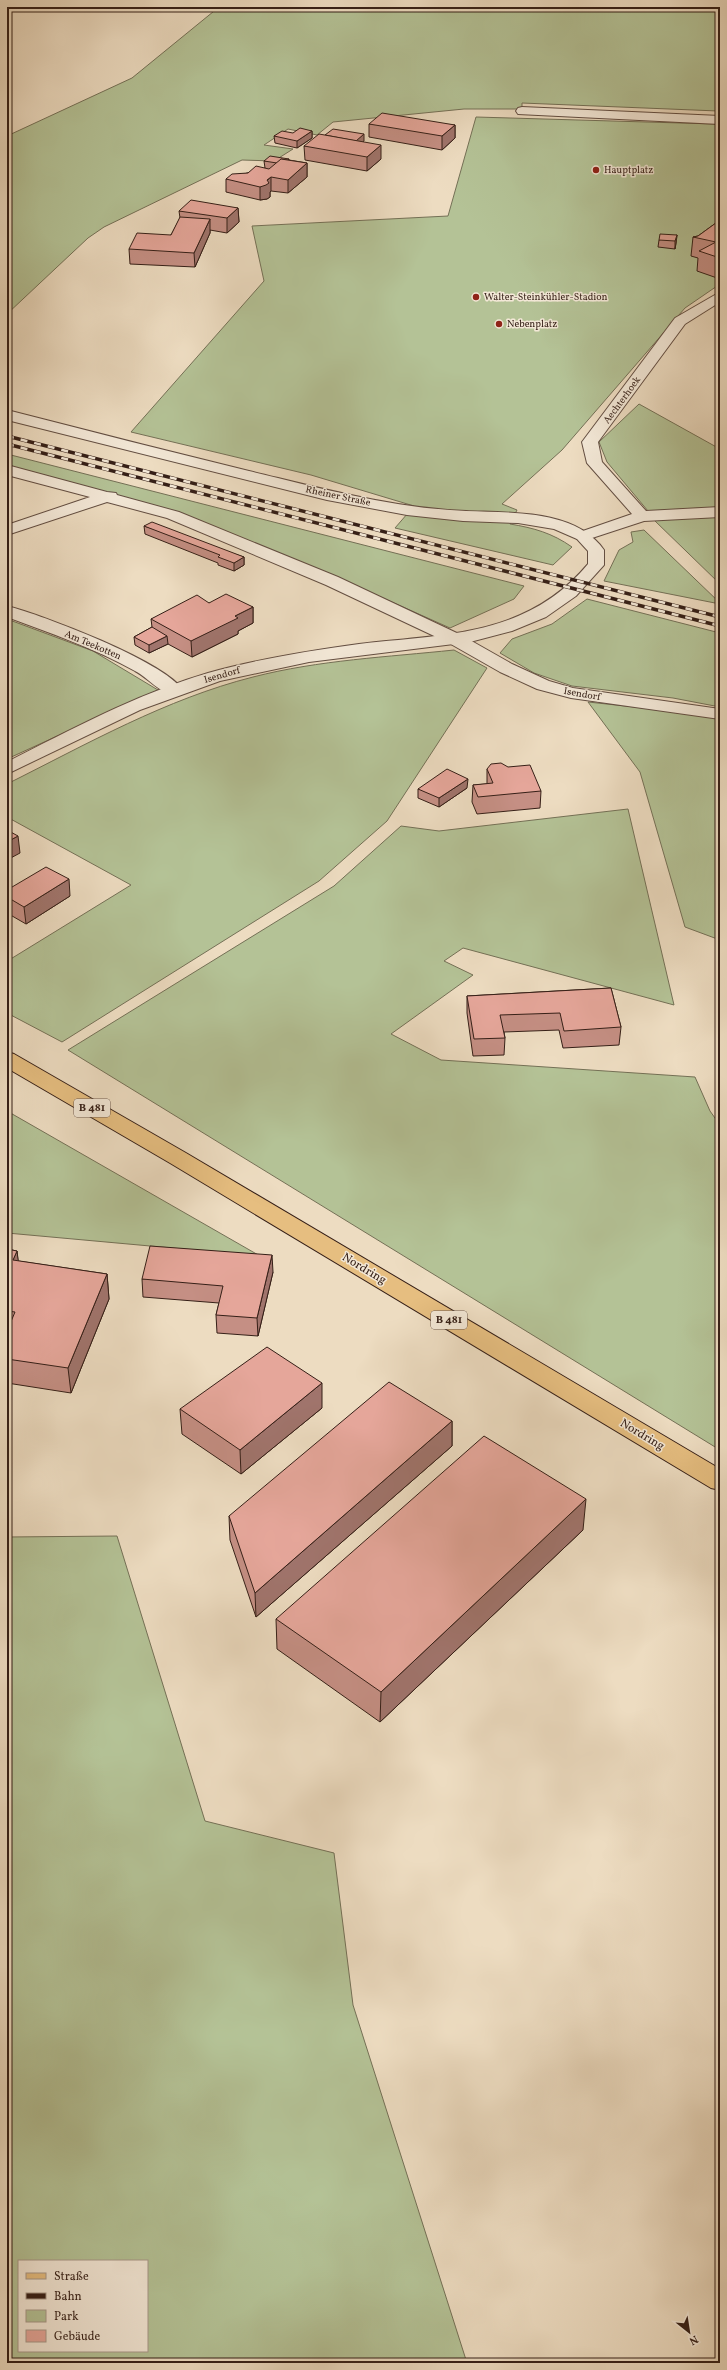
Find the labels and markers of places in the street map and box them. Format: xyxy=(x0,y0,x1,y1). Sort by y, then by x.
place label: Hauptplatz xyxy=(604,163,653,177)
marker: Hauptplatz xyxy=(591,165,601,175)
place label: Walter-Steinkühler-Stadion xyxy=(484,290,608,304)
marker: Walter-Steinkühler-Stadion xyxy=(471,292,481,302)
place label: Nebenplatz xyxy=(507,317,557,331)
marker: Nebenplatz xyxy=(494,319,504,329)

